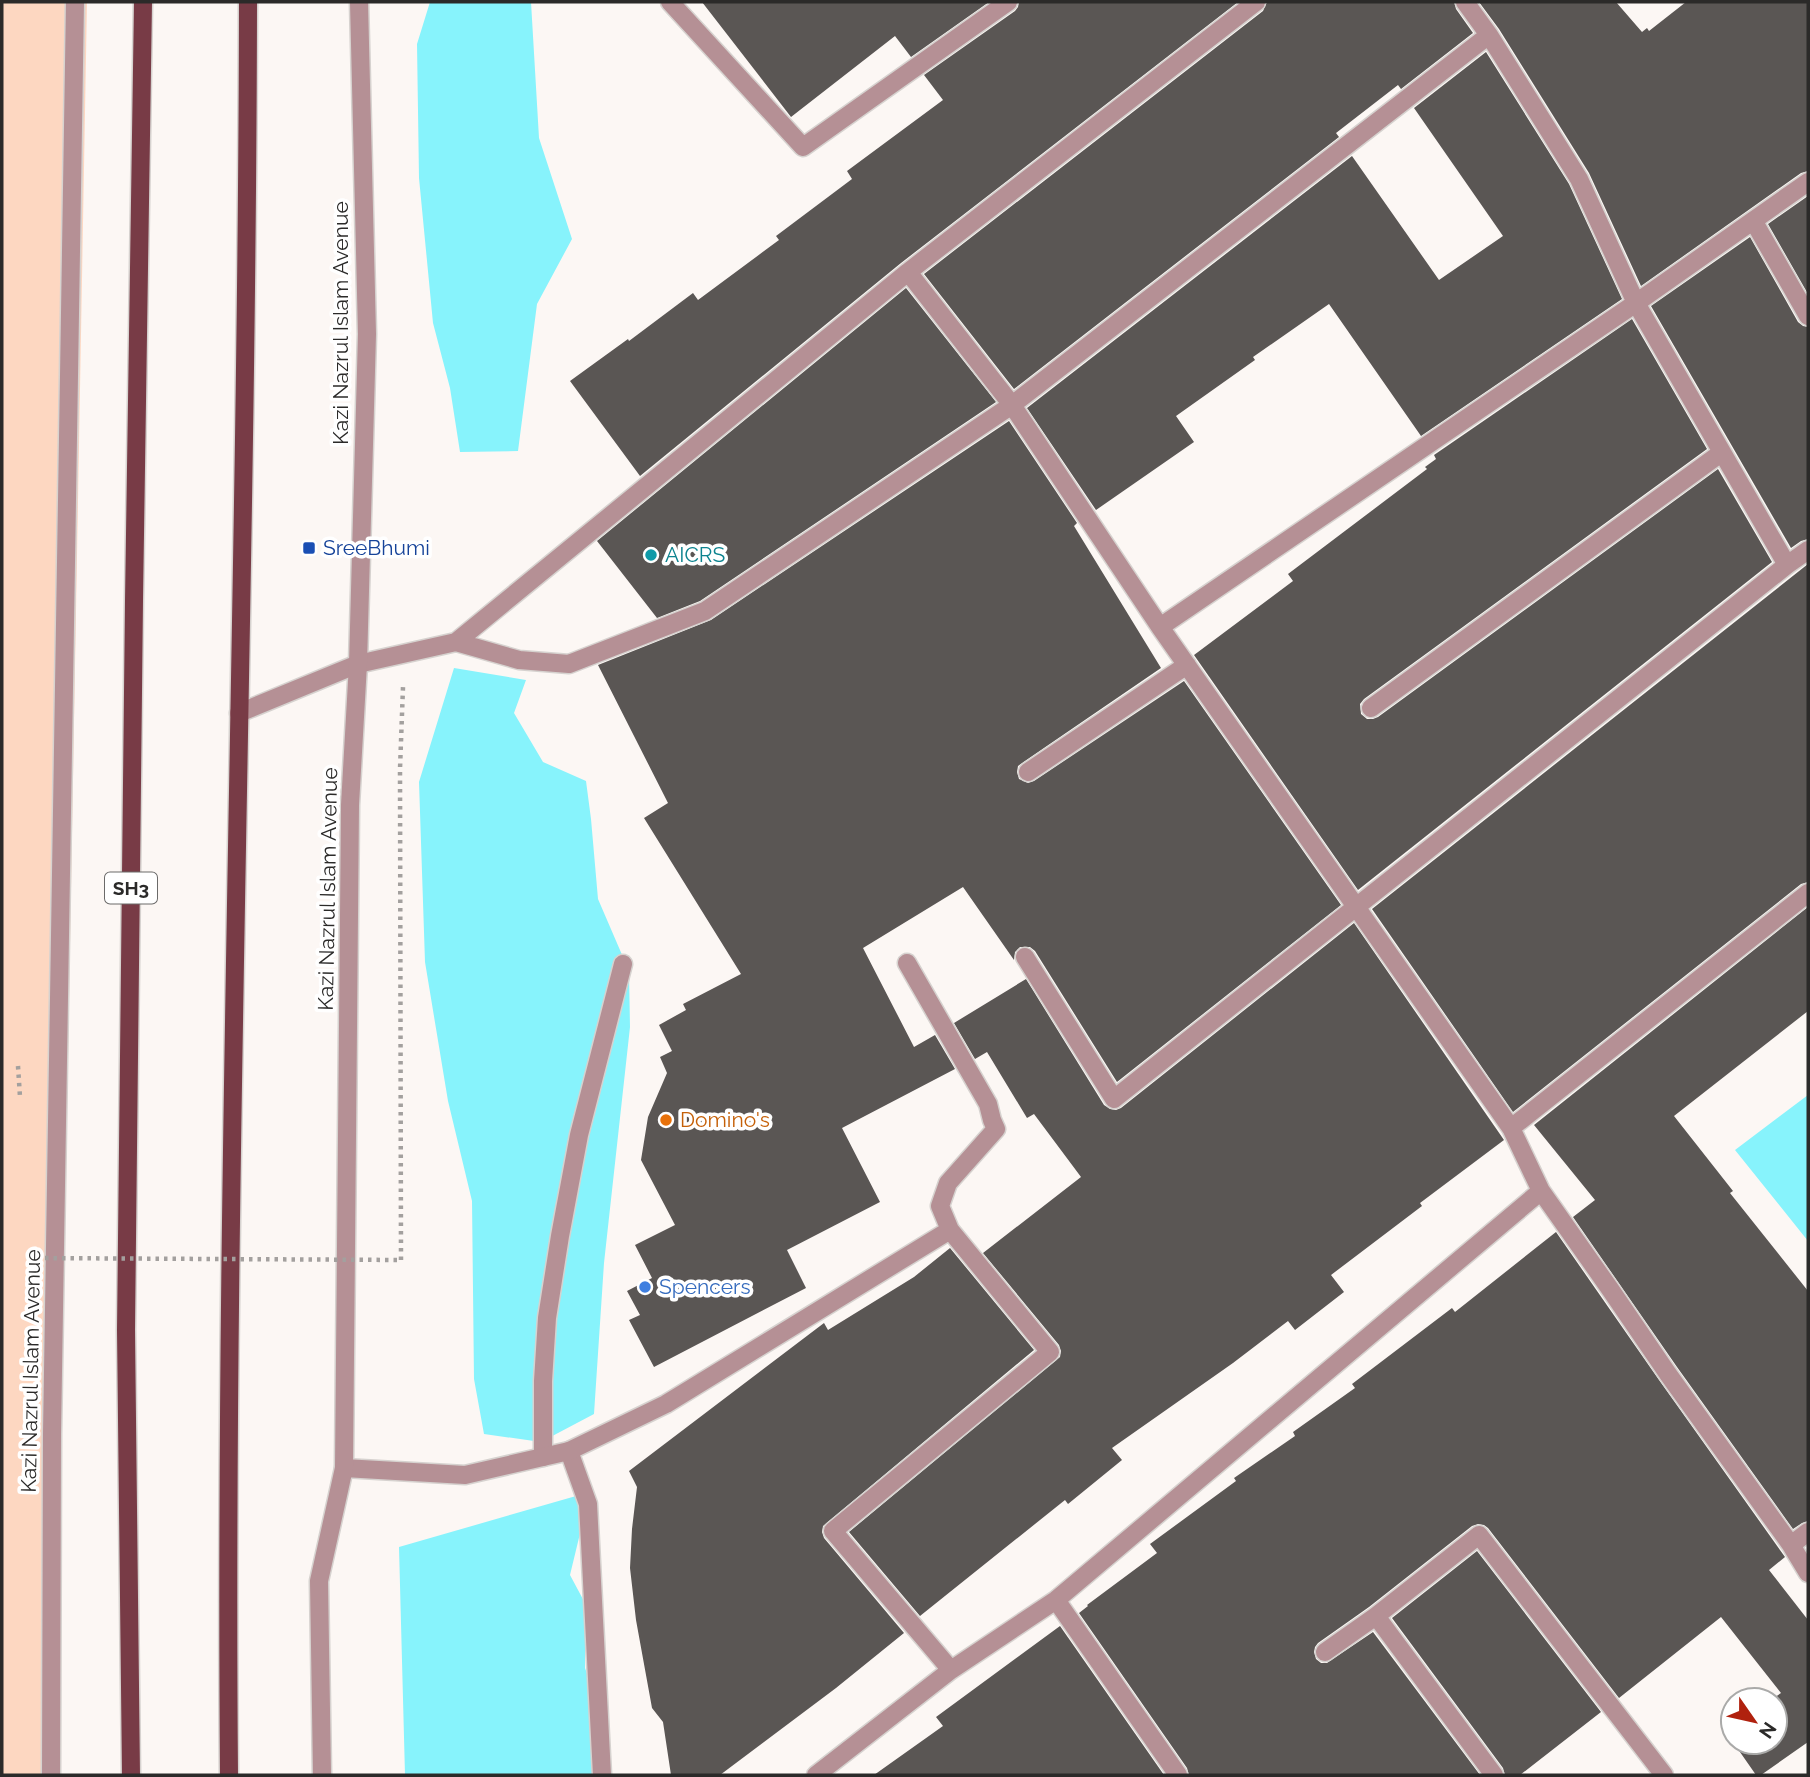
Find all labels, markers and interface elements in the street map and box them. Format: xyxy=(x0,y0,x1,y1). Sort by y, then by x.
street label: Kazi Nazrul Islam Avenue xyxy=(328,201,353,445)
place label: SreeBhumi xyxy=(323,535,430,560)
marker: SreeBhumi xyxy=(301,540,317,556)
place label: AICRS xyxy=(665,542,726,567)
marker: AICRS xyxy=(643,547,659,563)
street label: Kazi Nazrul Islam Avenue xyxy=(313,767,342,1011)
road number: SH3 xyxy=(105,873,157,904)
place label: Domino's xyxy=(680,1107,770,1132)
marker: Domino's xyxy=(658,1112,674,1128)
street label: Kazi Nazrul Islam Avenue xyxy=(16,1249,45,1493)
place label: Spencers xyxy=(659,1274,751,1299)
marker: Spencers xyxy=(637,1279,653,1295)
north arrow xyxy=(1719,1686,1789,1756)
text: N xyxy=(1755,1718,1781,1743)

